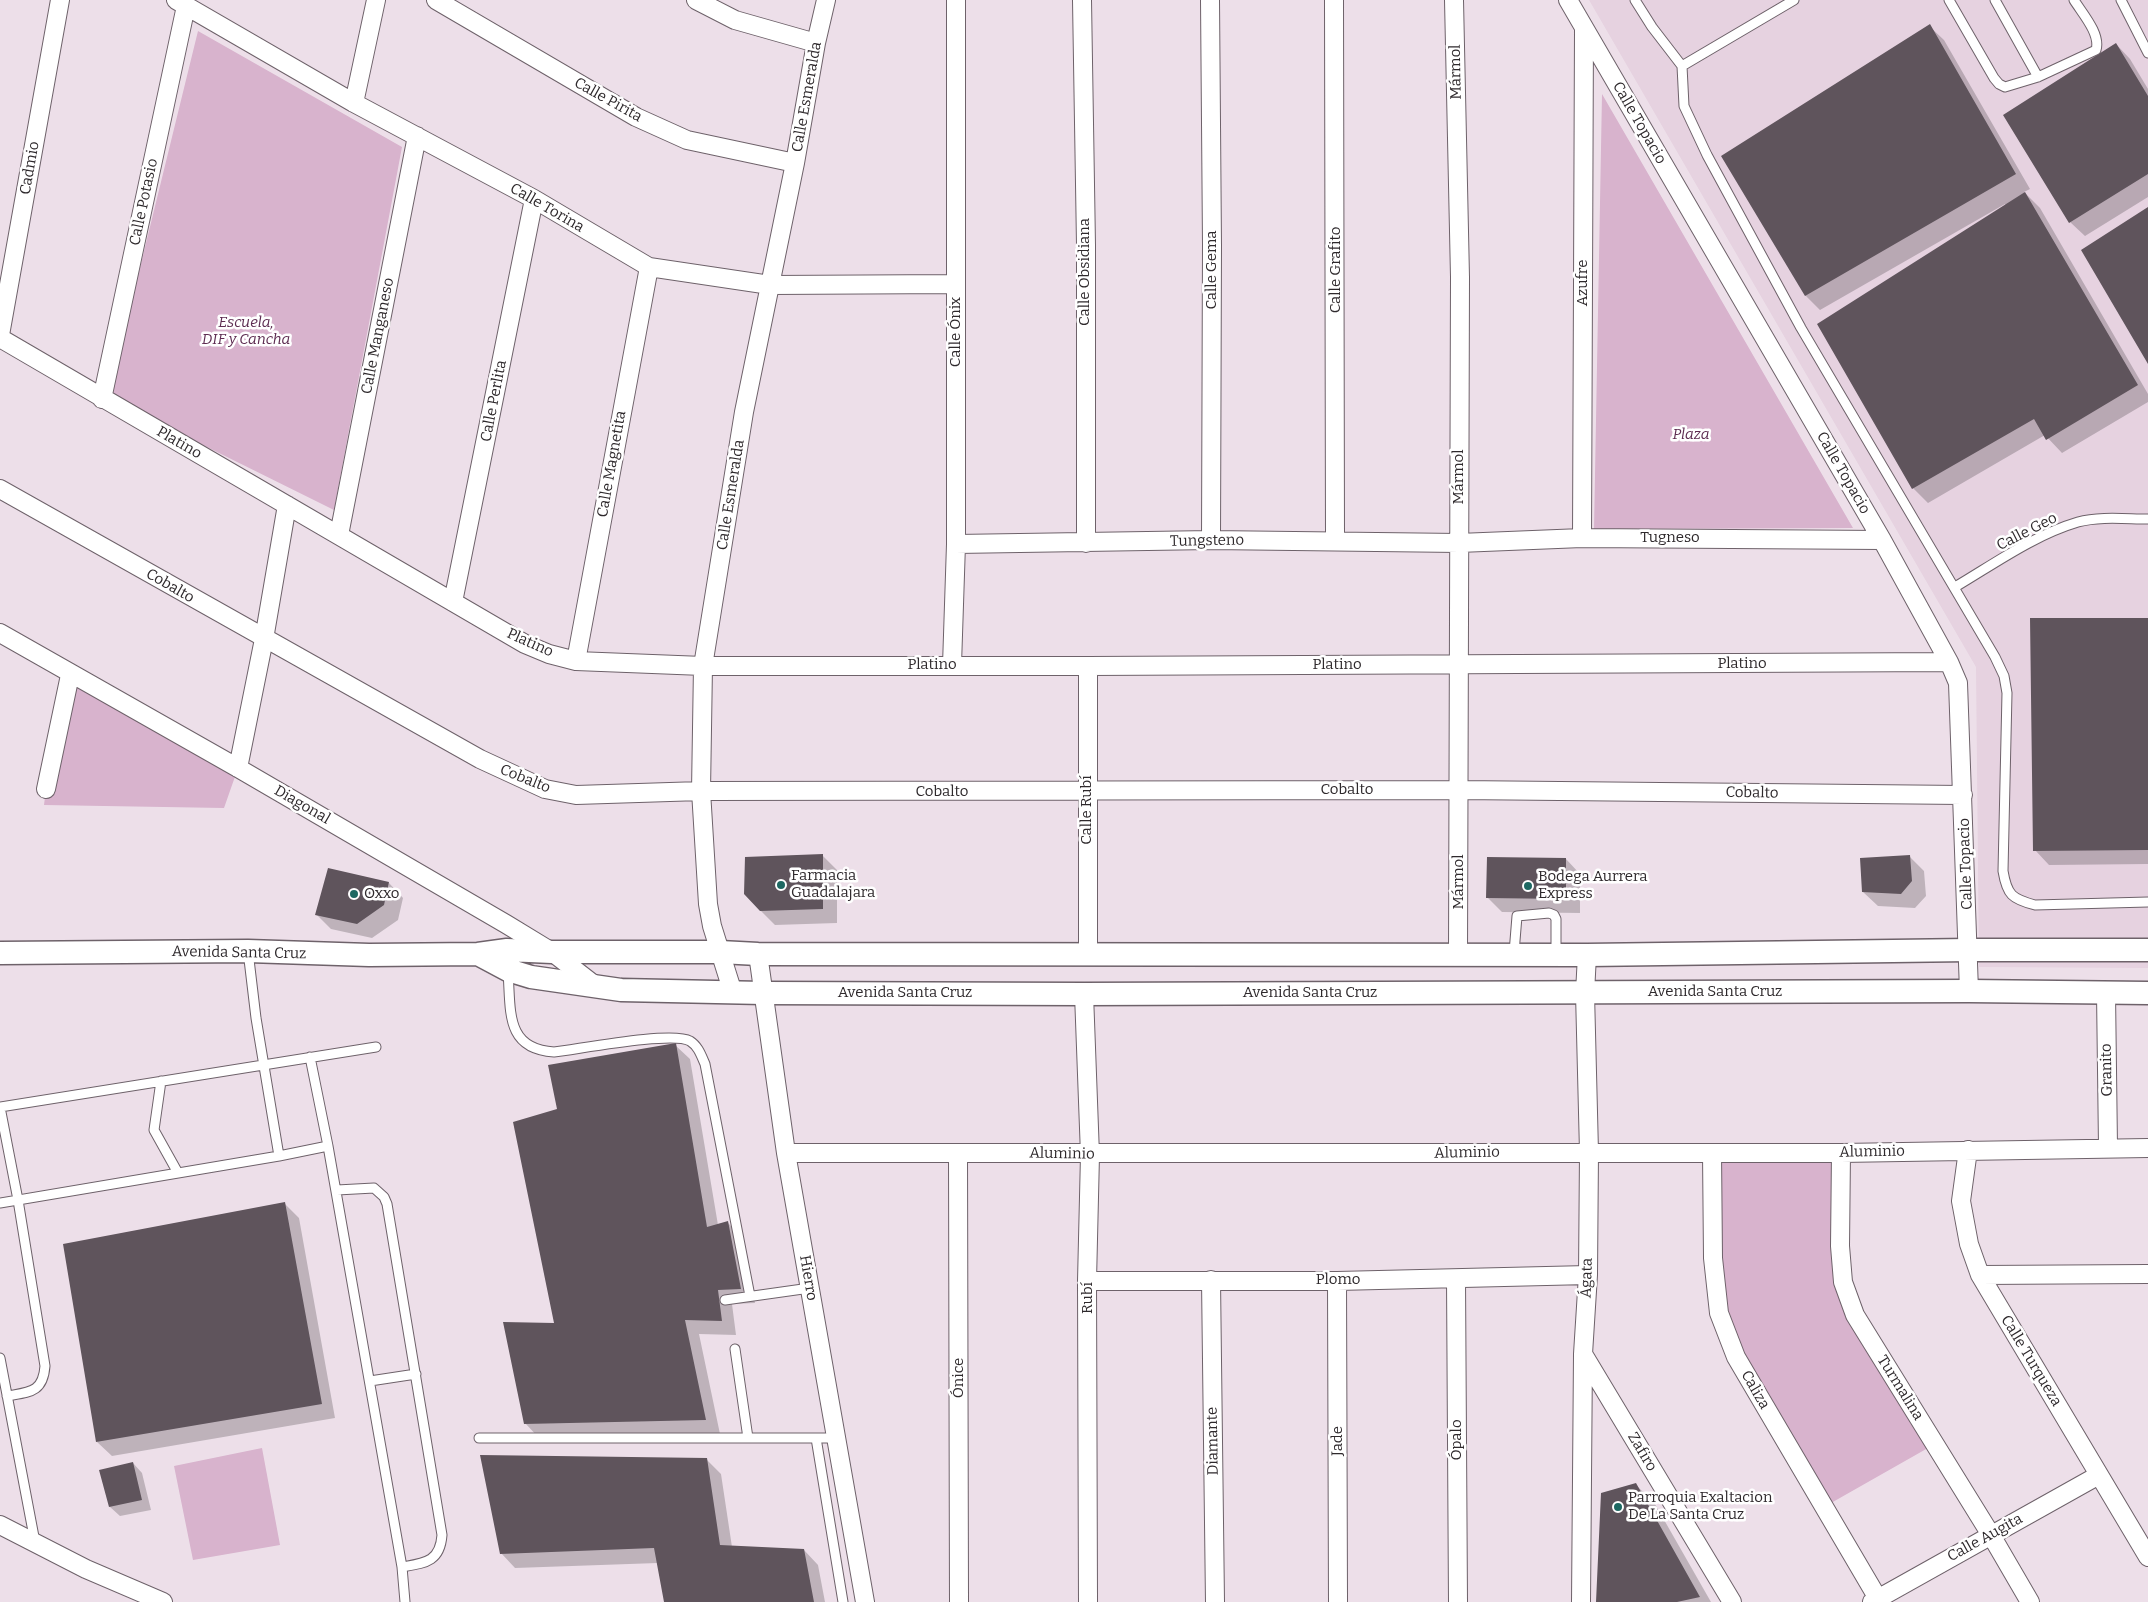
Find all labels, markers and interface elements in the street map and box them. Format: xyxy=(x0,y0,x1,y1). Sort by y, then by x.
street label: Calle Esmeralda xyxy=(788,40,826,154)
street label: Mármol xyxy=(1447,44,1465,100)
street label: Calle Pirita xyxy=(571,74,645,126)
street label: Calle Topacio xyxy=(1608,79,1670,167)
street label: Cadmio xyxy=(16,140,44,196)
street label: Calle Potasio xyxy=(126,157,162,247)
street label: Calle Torina xyxy=(507,180,587,236)
street label: Calle Obsidiana xyxy=(1076,218,1094,326)
street label: Calle Grafito xyxy=(1327,227,1345,313)
street label: Calle Gema xyxy=(1203,230,1221,310)
street label: Azufre xyxy=(1574,260,1592,306)
street label: Calle Manganeso xyxy=(358,276,398,396)
street label: Calle Ónix xyxy=(947,297,965,367)
park label: Escuela, DIF y Cancha xyxy=(202,314,290,349)
street label: Calle Perlita xyxy=(477,359,511,443)
street label: Calle Magnetita xyxy=(594,409,630,519)
street label: Platino xyxy=(153,423,205,463)
park label: Plaza xyxy=(1672,426,1710,444)
street label: Calle Topacio xyxy=(1812,429,1874,517)
street label: Calle Esmeralda xyxy=(713,438,749,552)
street label: Mármol xyxy=(1450,449,1468,505)
street label: Calle Geo xyxy=(1994,509,2060,555)
street label: Tugneso xyxy=(1640,529,1700,547)
street label: Tungsteno xyxy=(1170,531,1244,551)
street label: Cobalto xyxy=(143,565,197,607)
street label: Platino xyxy=(504,625,556,661)
street label: Platino xyxy=(1717,655,1767,673)
street label: Platino xyxy=(907,656,957,674)
street label: Platino xyxy=(1312,656,1362,674)
street label: Cobalto xyxy=(497,761,553,797)
street label: Calle Rubí xyxy=(1078,775,1096,845)
street label: Cobalto xyxy=(1321,781,1373,799)
street label: Diagonal xyxy=(271,782,333,828)
street label: Cobalto xyxy=(916,783,968,801)
street label: Cobalto xyxy=(1725,784,1779,802)
street label: Calle Topacio xyxy=(1955,818,1977,910)
street label: Mármol xyxy=(1450,854,1468,910)
place label: Farmacia Guadalajara xyxy=(791,867,875,902)
place label: Bodega Aurrera Express xyxy=(1538,868,1647,903)
marker: Farmacia Guadalajara xyxy=(775,879,787,891)
marker: Bodega Aurrera Express xyxy=(1522,880,1534,892)
place label: Oxxo xyxy=(364,885,399,903)
marker: Oxxo xyxy=(348,888,360,900)
street label: Avenida Santa Cruz xyxy=(172,943,306,963)
street label: Avenida Santa Cruz xyxy=(1648,983,1782,1001)
street label: Avenida Santa Cruz xyxy=(838,984,972,1002)
street label: Avenida Santa Cruz xyxy=(1243,984,1377,1002)
street label: Granito xyxy=(2098,1043,2116,1097)
street label: Aluminio xyxy=(1839,1142,1905,1162)
street label: Aluminio xyxy=(1434,1143,1500,1163)
street label: Aluminio xyxy=(1029,1144,1095,1164)
street label: Hierro xyxy=(795,1254,821,1302)
street label: Ágata xyxy=(1577,1258,1597,1298)
street label: Plomo xyxy=(1316,1271,1360,1289)
street label: Rubí xyxy=(1079,1282,1097,1314)
street label: Calle Turqueza xyxy=(1997,1312,2065,1410)
street label: Turmalina xyxy=(1873,1352,1927,1424)
street label: Ónice xyxy=(950,1358,968,1398)
street label: Caliza xyxy=(1737,1367,1773,1413)
street label: Diamante xyxy=(1203,1407,1223,1475)
street label: Ópalo xyxy=(1448,1419,1466,1461)
street label: Jade xyxy=(1329,1426,1347,1456)
street label: Zafiro xyxy=(1623,1429,1661,1475)
place label: Parroquia Exaltacion De La Santa Cruz xyxy=(1628,1489,1772,1524)
marker: Parroquia Exaltacion De La Santa Cruz xyxy=(1612,1501,1624,1513)
street label: Calle Augita xyxy=(1944,1510,2026,1566)

